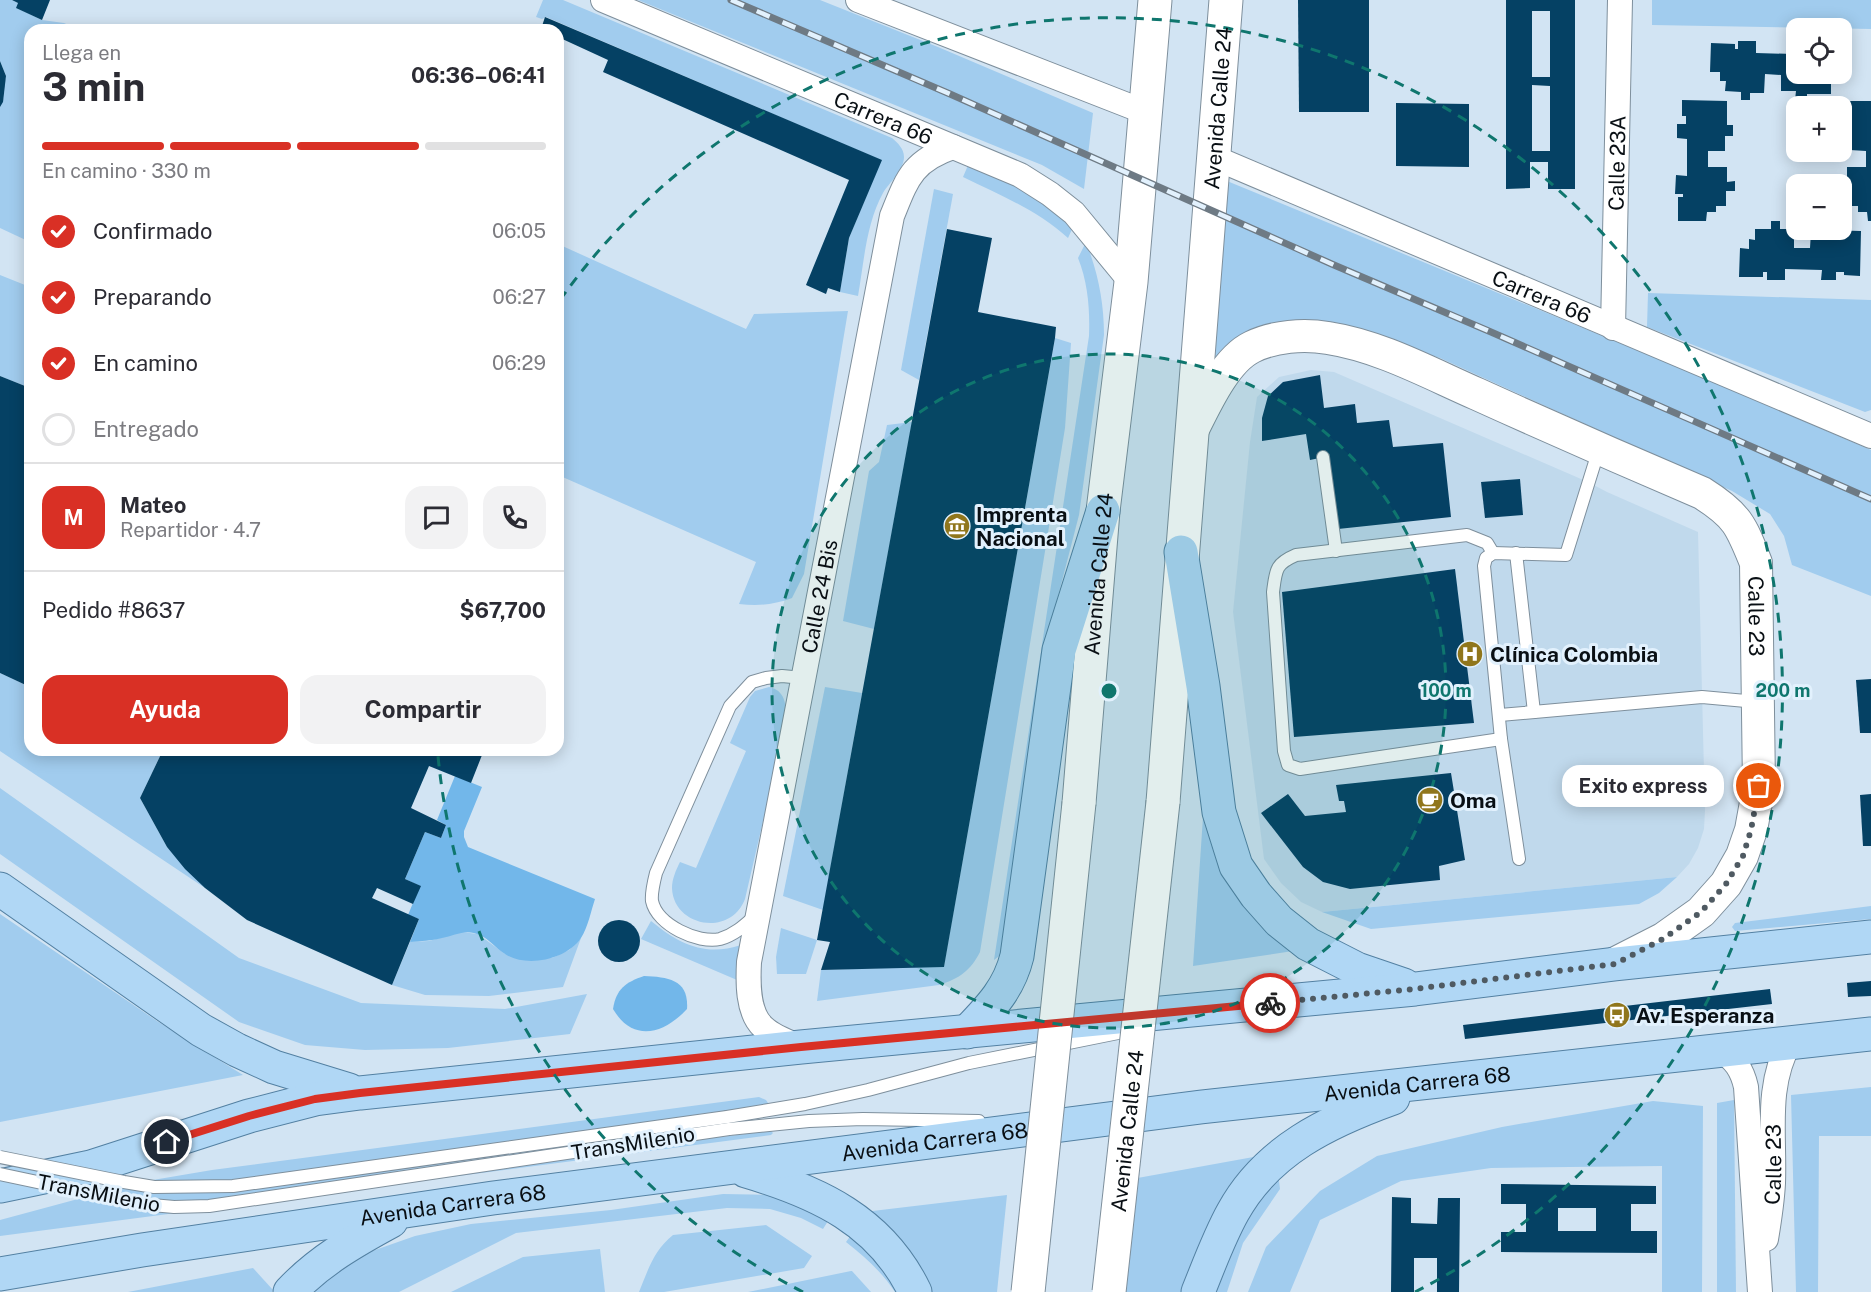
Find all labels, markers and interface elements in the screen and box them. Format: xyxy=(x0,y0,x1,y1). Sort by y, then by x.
map controls xyxy=(1786,18,1852,240)
button: locate xyxy=(1786,18,1852,84)
street label: Avenida Calle 24 xyxy=(1199,26,1236,190)
text: Llega en xyxy=(42,41,121,65)
text: 06:36–06:41 xyxy=(411,62,546,88)
text: 3 min xyxy=(42,64,145,110)
street label: Carrera 66 xyxy=(830,86,936,149)
button: + xyxy=(1786,96,1852,162)
street label: Calle 23A xyxy=(1603,115,1630,211)
text: En camino · 330 m xyxy=(42,159,211,183)
button: − xyxy=(1786,174,1852,240)
icon: check xyxy=(42,215,75,248)
text: Confirmado xyxy=(93,218,212,244)
text: 06:05 xyxy=(492,219,546,243)
street label: Carrera 66 xyxy=(1489,264,1595,328)
icon: check xyxy=(42,281,75,314)
text: Preparando xyxy=(93,284,212,310)
text: 06:27 xyxy=(493,285,546,309)
icon: check xyxy=(42,347,75,380)
text: En camino xyxy=(93,350,198,376)
text: 06:29 xyxy=(492,351,546,375)
text: Entregado xyxy=(93,416,199,442)
button: chat xyxy=(405,486,468,549)
button: phone xyxy=(483,486,546,549)
street label: Avenida Calle 24 xyxy=(1079,491,1118,656)
text: Mateo xyxy=(120,492,186,518)
place label: Imprenta Nacional xyxy=(976,502,1067,551)
text: M xyxy=(63,504,84,530)
museum icon: Imprenta Nacional xyxy=(942,511,972,541)
text: Repartidor · 4.7 xyxy=(120,518,261,542)
street label: Calle 24 Bis xyxy=(796,537,842,655)
street label: Calle 23 xyxy=(1744,576,1770,657)
text: Pedido #8637 xyxy=(42,597,185,623)
text: $67,700 xyxy=(459,597,546,623)
hospital icon: Clínica Colombia xyxy=(1455,639,1485,669)
place label: Clínica Colombia xyxy=(1490,642,1658,667)
button: Ayuda xyxy=(42,675,288,744)
button: Compartir xyxy=(300,675,546,744)
text: 100 m xyxy=(1420,680,1472,701)
text: 200 m xyxy=(1756,680,1810,701)
centre of rings xyxy=(1099,681,1119,701)
pin xyxy=(1733,760,1784,811)
callout: Exito express xyxy=(1561,765,1723,807)
icon: bag xyxy=(1742,769,1775,802)
text: Exito express xyxy=(1579,774,1707,798)
cafe icon: Oma xyxy=(1415,785,1445,815)
place label: Oma xyxy=(1450,788,1496,813)
courier xyxy=(1240,973,1300,1033)
icon: bike xyxy=(1254,987,1287,1020)
bus stop icon: Av. Esperanza xyxy=(1602,1000,1632,1030)
place label: Av. Esperanza xyxy=(1636,1003,1774,1028)
street label: Avenida Calle 24 xyxy=(1105,1049,1148,1213)
street label: Avenida Carrera 68 xyxy=(1322,1061,1512,1106)
pin xyxy=(141,1116,192,1167)
street label: Avenida Carrera 68 xyxy=(840,1117,1029,1166)
street label: TransMilenio xyxy=(569,1121,697,1165)
street label: Calle 23 xyxy=(1759,1124,1786,1206)
icon: home xyxy=(150,1125,183,1158)
street label: TransMilenio xyxy=(35,1169,163,1217)
street label: Avenida Carrera 68 xyxy=(358,1179,547,1230)

